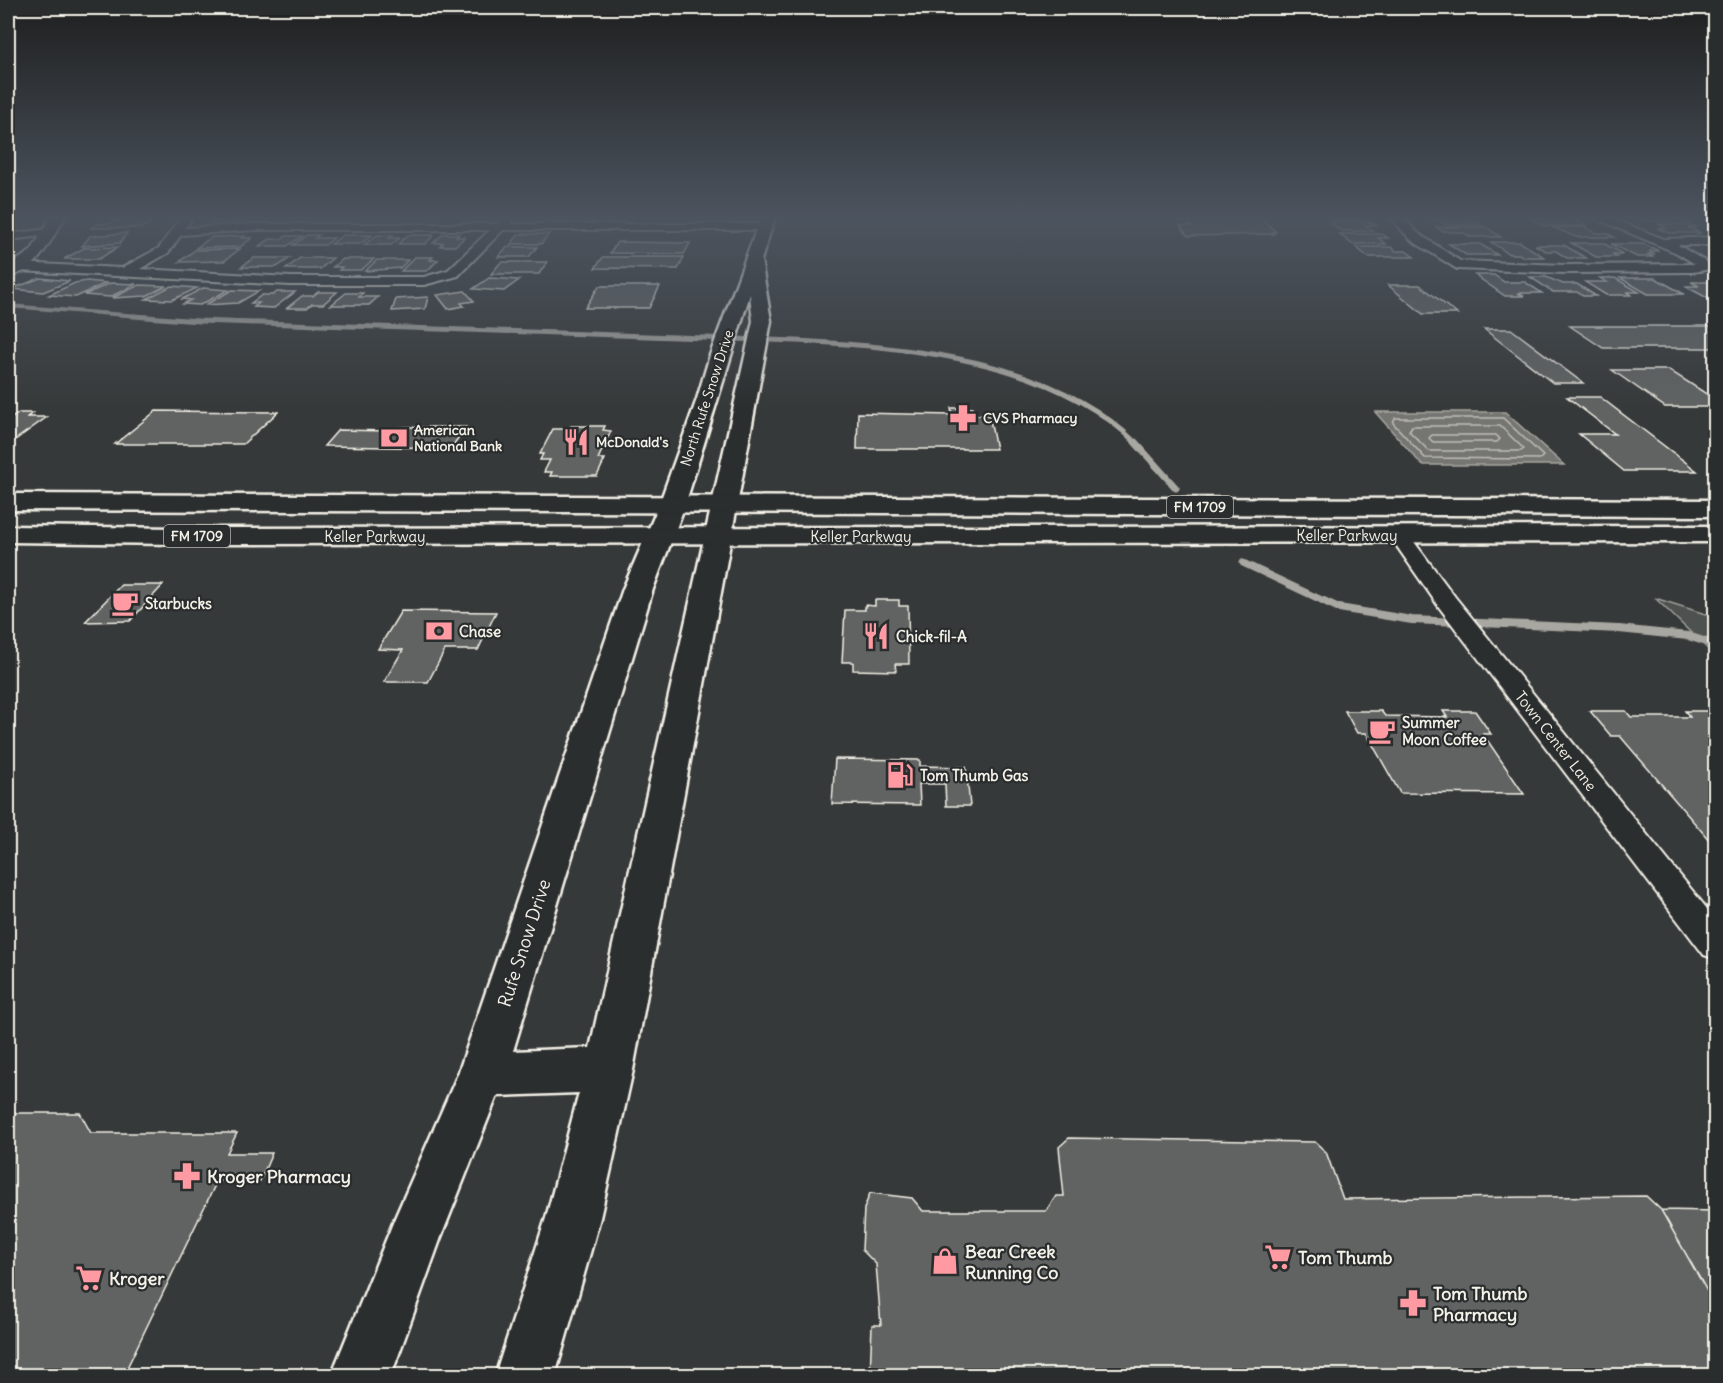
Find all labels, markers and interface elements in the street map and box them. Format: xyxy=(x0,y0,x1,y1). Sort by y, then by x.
street label: North Rufe Snow Drive xyxy=(676,327,738,469)
pharmacy icon: CVS Pharmacy xyxy=(948,403,978,433)
place label: CVS Pharmacy xyxy=(983,409,1078,427)
place label: American National Bank xyxy=(414,421,502,455)
bank icon: American National Bank xyxy=(379,423,409,453)
restaurant icon: McDonald's xyxy=(561,427,591,457)
place label: McDonald's xyxy=(596,433,669,451)
road number: FM 1709 xyxy=(1167,496,1233,518)
road number: FM 1709 xyxy=(164,525,230,547)
street label: Keller Parkway xyxy=(1296,526,1398,545)
street label: Keller Parkway xyxy=(324,527,426,546)
street label: Keller Parkway xyxy=(810,527,912,546)
cafe icon: Starbucks xyxy=(110,588,140,618)
place label: Starbucks xyxy=(145,594,212,613)
bank icon: Chase xyxy=(424,616,454,646)
restaurant icon: Chick-fil-A xyxy=(861,621,891,651)
place label: Chase xyxy=(459,622,501,641)
place label: Chick-fil-A xyxy=(896,627,967,646)
street label: Town Center Lane xyxy=(1511,687,1601,795)
place label: Summer Moon Coffee xyxy=(1402,713,1487,749)
cafe icon: Summer Moon Coffee xyxy=(1367,716,1397,746)
fuel station icon: Tom Thumb Gas xyxy=(885,760,915,790)
place label: Tom Thumb Gas xyxy=(920,766,1029,785)
street label: Rufe Snow Drive xyxy=(493,876,555,1010)
pharmacy icon: Kroger Pharmacy xyxy=(172,1161,202,1191)
place label: Kroger Pharmacy xyxy=(207,1165,351,1188)
place label: Bear Creek Running Co xyxy=(965,1240,1058,1284)
supermarket icon: Tom Thumb xyxy=(1263,1242,1293,1272)
shop icon: Bear Creek Running Co xyxy=(930,1246,960,1276)
place label: Tom Thumb xyxy=(1298,1246,1392,1269)
supermarket icon: Kroger xyxy=(74,1263,104,1293)
place label: Kroger xyxy=(109,1267,165,1290)
place label: Tom Thumb Pharmacy xyxy=(1433,1282,1527,1326)
pharmacy icon: Tom Thumb Pharmacy xyxy=(1398,1288,1428,1318)

